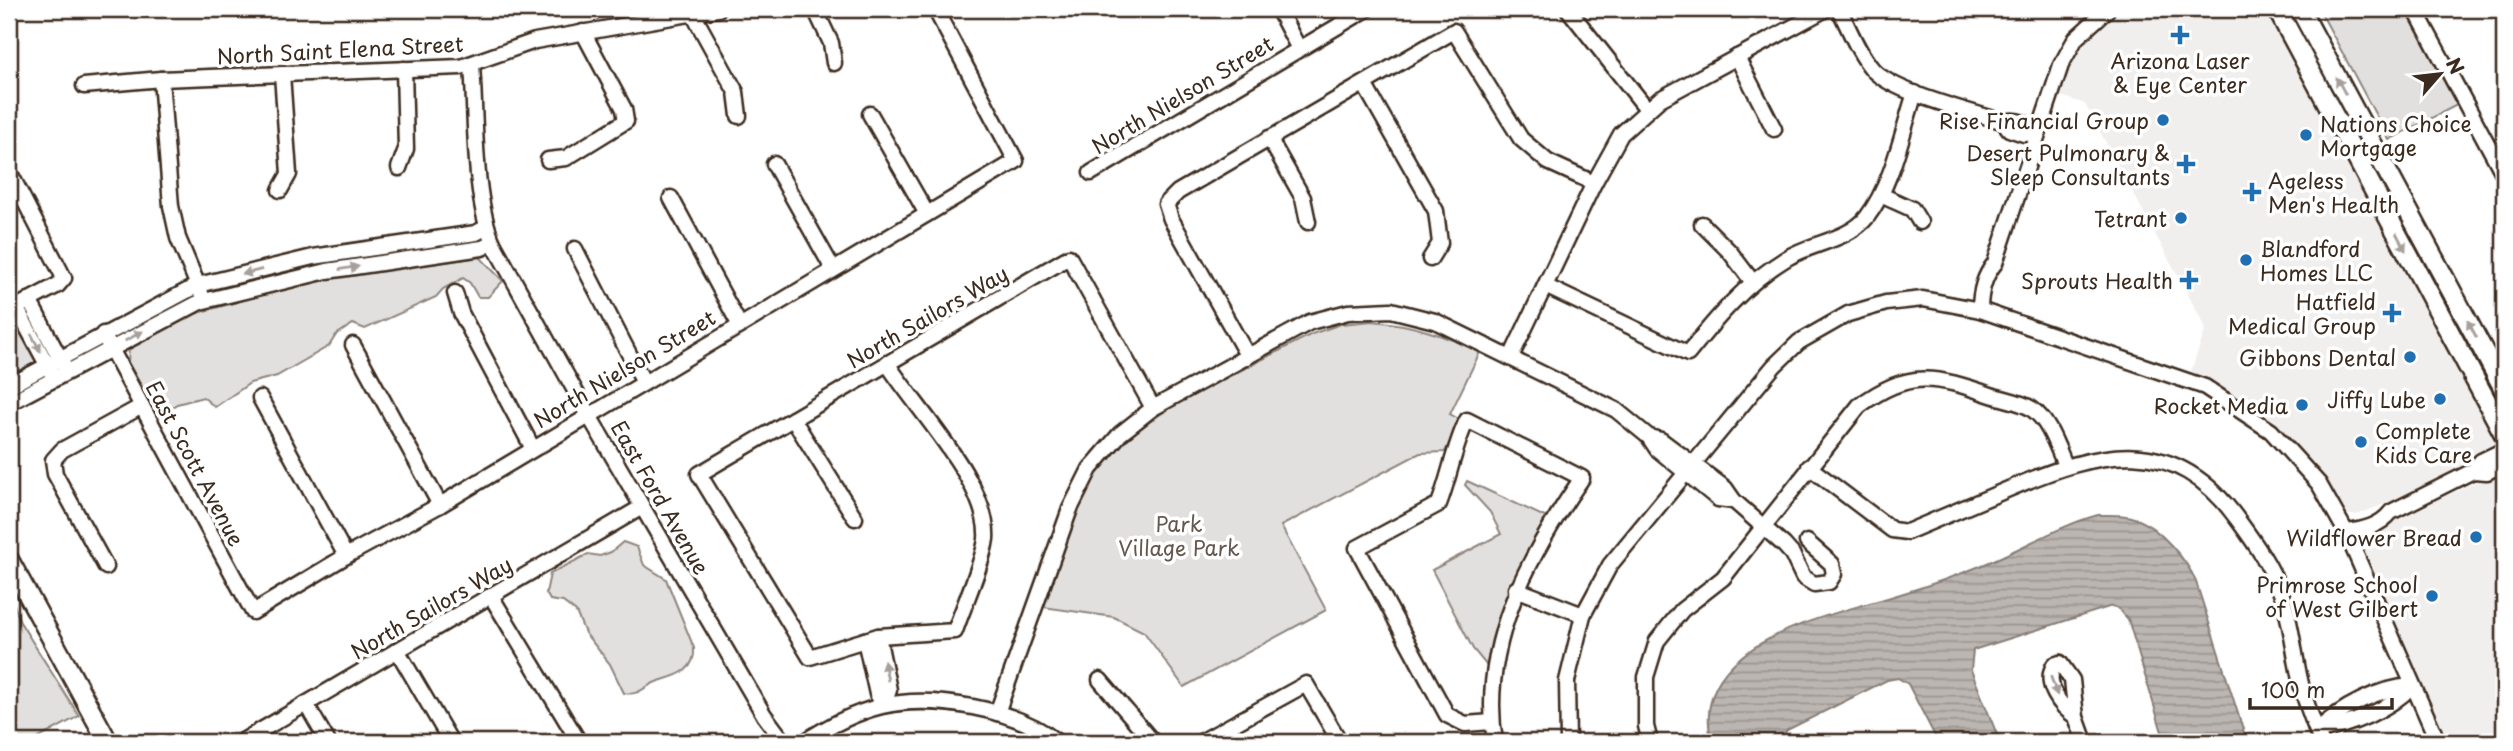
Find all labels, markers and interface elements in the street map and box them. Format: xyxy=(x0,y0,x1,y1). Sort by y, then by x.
marker: Arizona Laser & Eye Center xyxy=(2170,25,2190,45)
street label: North Saint Elena Street xyxy=(216,27,464,71)
street label: North Nielson Street xyxy=(1085,27,1279,161)
north arrow xyxy=(2404,38,2474,108)
place label: Arizona Laser & Eye Center xyxy=(2110,44,2250,100)
text: N xyxy=(2440,52,2472,79)
one-way arrow xyxy=(2335,76,2347,95)
place label: Rise Financial Group xyxy=(1939,104,2149,136)
place label: Nations Choice Mortgage xyxy=(2320,107,2472,163)
marker: Rise Financial Group xyxy=(2155,112,2171,128)
marker: Nations Choice Mortgage xyxy=(2298,127,2314,143)
place label: Desert Pulmonary & Sleep Consultants xyxy=(1966,136,2170,192)
marker: Desert Pulmonary & Sleep Consultants xyxy=(2176,154,2196,174)
place label: Ageless Men's Health xyxy=(2268,164,2399,220)
marker: Ageless Men's Health xyxy=(2242,182,2262,202)
place label: Tetrant xyxy=(2094,202,2167,234)
marker: Tetrant xyxy=(2173,210,2189,226)
place label: Blandford Homes LLC xyxy=(2260,232,2374,288)
one-way arrow xyxy=(2395,232,2407,252)
marker: Blandford Homes LLC xyxy=(2238,252,2254,268)
street label: North Sailors Way xyxy=(840,257,1014,375)
one-way arrow xyxy=(338,262,360,273)
place label: Sprouts Health xyxy=(2021,264,2173,296)
one-way arrow xyxy=(241,267,263,278)
marker: Sprouts Health xyxy=(2179,270,2199,290)
place label: Hatfield Medical Group xyxy=(2228,285,2376,341)
street label: North Nielson Street xyxy=(527,301,721,435)
marker: Hatfield Medical Group xyxy=(2382,303,2402,323)
one-way arrow xyxy=(2466,319,2478,339)
one-way arrow xyxy=(124,330,143,342)
one-way arrow xyxy=(29,333,41,353)
place label: Gibbons Dental xyxy=(2239,341,2396,373)
marker: Gibbons Dental xyxy=(2402,349,2418,365)
street label: East Scott Avenue xyxy=(139,375,253,551)
place label: Jiffy Lube xyxy=(2327,383,2426,415)
place label: Rocket Media xyxy=(2154,389,2289,421)
marker: Jiffy Lube xyxy=(2432,391,2448,407)
marker: Rocket Media xyxy=(2294,397,2310,413)
street label: East Ford Avenue xyxy=(604,414,718,580)
place label: Complete Kids Care xyxy=(2375,414,2472,470)
marker: Complete Kids Care xyxy=(2353,434,2369,450)
park label: Park Village Park xyxy=(1118,507,1240,563)
place label: Wildflower Bread xyxy=(2286,521,2462,553)
marker: Wildflower Bread xyxy=(2468,529,2484,545)
street label: North Sailors Way xyxy=(344,548,518,666)
place label: Primrose School of West Gilbert xyxy=(2256,568,2418,624)
marker: Primrose School of West Gilbert xyxy=(2424,588,2440,604)
one-way arrow xyxy=(880,660,891,682)
scale bar xyxy=(2250,667,2392,711)
text: 100 m xyxy=(2261,673,2325,705)
one-way arrow xyxy=(2049,676,2060,697)

